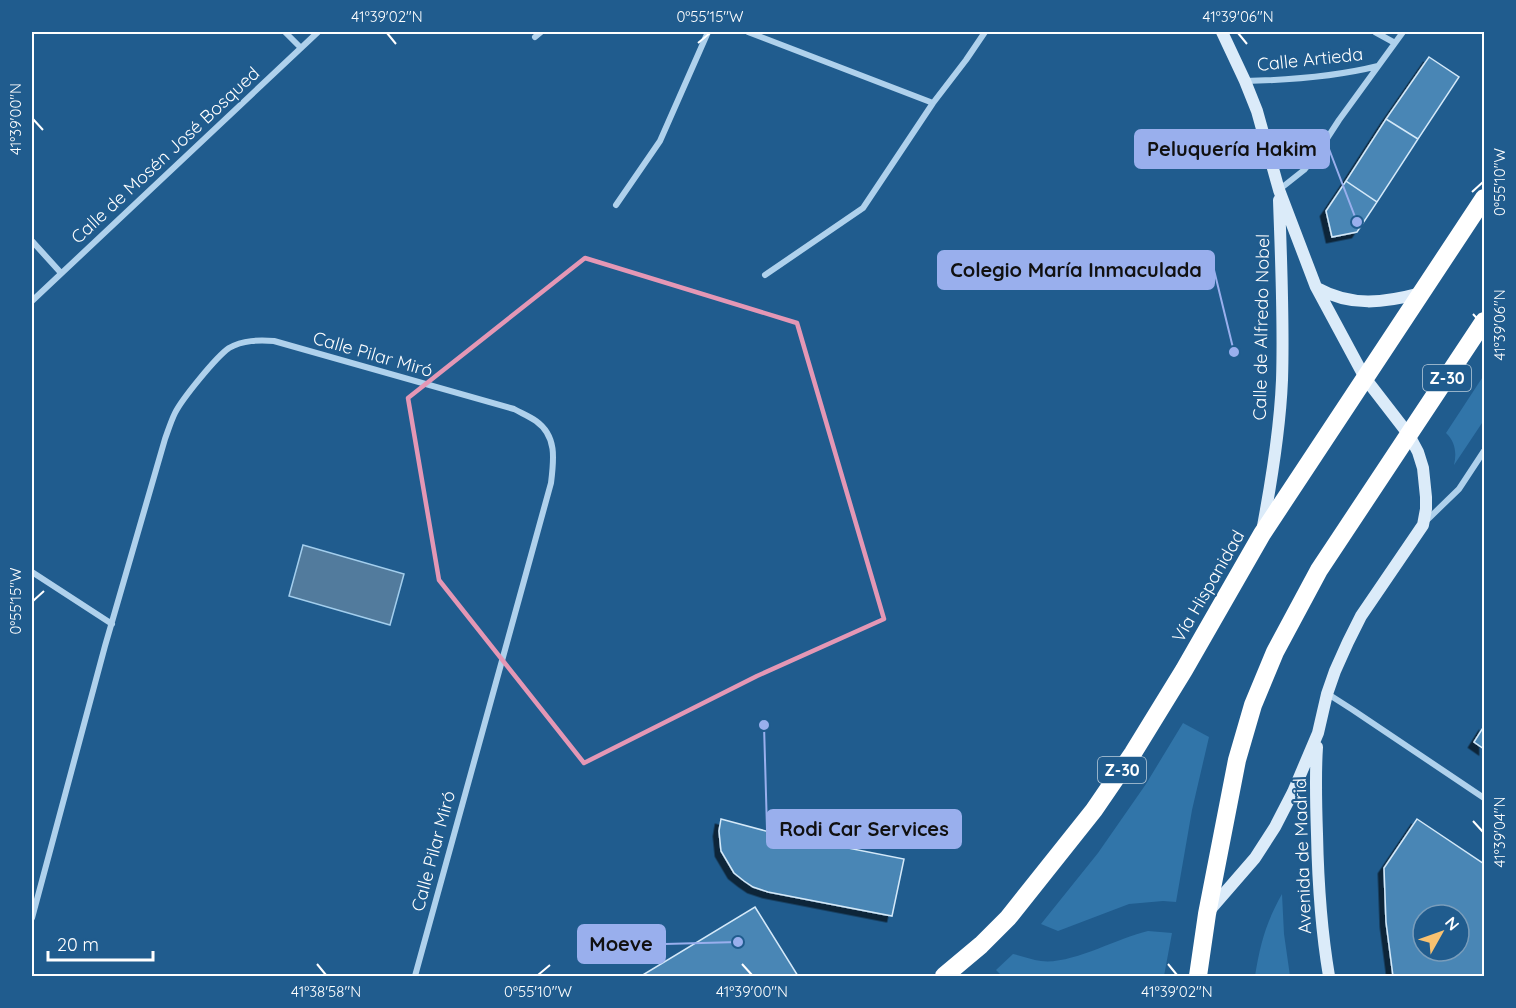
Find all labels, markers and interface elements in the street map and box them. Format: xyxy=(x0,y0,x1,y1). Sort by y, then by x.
text: 41°39'02"N xyxy=(351,7,423,26)
text: 0°55'15"W xyxy=(676,7,744,26)
text: 41°39'06"N xyxy=(1202,7,1274,26)
street label: Calle Artieda xyxy=(1256,42,1364,76)
street label: Calle de Mosén José Bosqued xyxy=(66,62,264,248)
text: 41°39'00"N xyxy=(6,83,25,155)
callout: Peluquería Hakim xyxy=(1135,130,1329,168)
text: Peluquería Hakim xyxy=(1147,136,1317,161)
text: 0°55'10"W xyxy=(1490,148,1509,216)
street label: Calle de Alfredo Nobel xyxy=(1248,233,1274,421)
callout: Colegio María Inmaculada xyxy=(938,251,1214,289)
text: Colegio María Inmaculada xyxy=(950,257,1202,282)
text: 41°39'06"N xyxy=(1490,289,1509,361)
street label: Calle Pilar Miró xyxy=(310,326,436,382)
road number: Z-30 xyxy=(1423,365,1471,391)
street label: Vía Hispanidad xyxy=(1167,526,1249,646)
text: 0°55'15"W xyxy=(6,567,25,635)
road number: Z-30 xyxy=(1098,757,1146,783)
street label: Avenida de Madrid xyxy=(1288,778,1316,934)
street label: Calle Pilar Miró xyxy=(406,788,460,914)
text: 41°39'04"N xyxy=(1490,797,1509,867)
callout: Rodi Car Services xyxy=(767,810,961,848)
text: Rodi Car Services xyxy=(779,816,949,841)
north arrow xyxy=(1411,903,1471,963)
text: N xyxy=(1441,912,1464,934)
scale bar xyxy=(48,924,153,962)
callout: Moeve xyxy=(578,925,665,963)
text: Moeve xyxy=(589,931,653,956)
text: 20 m xyxy=(57,933,99,956)
text: 41°38'58"N xyxy=(291,982,361,1001)
text: 0°55'10"W xyxy=(504,982,572,1001)
text: 41°39'00"N xyxy=(716,982,788,1001)
text: 41°39'02"N xyxy=(1141,982,1213,1001)

